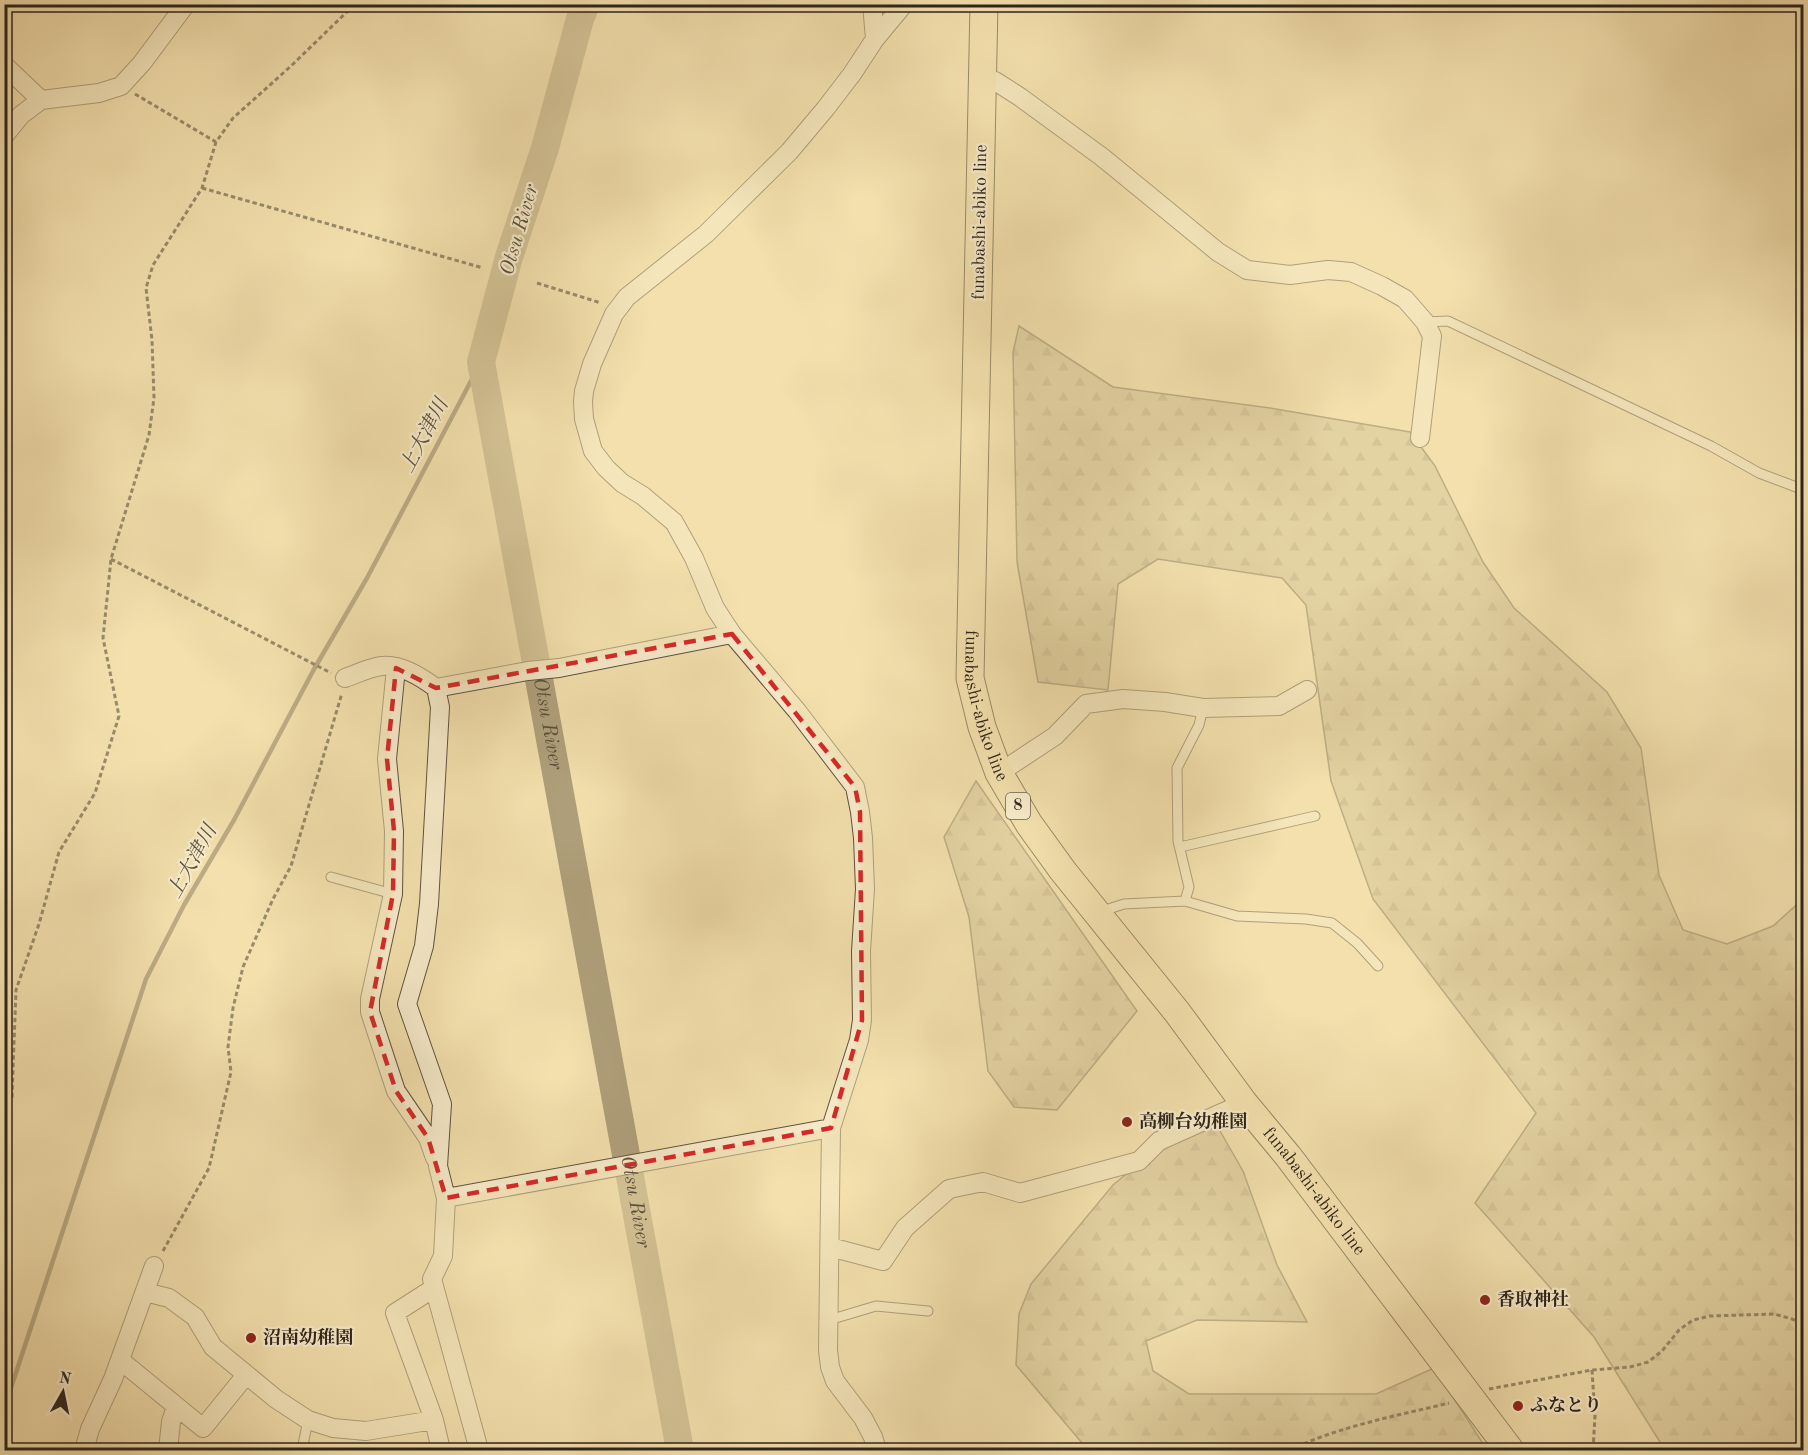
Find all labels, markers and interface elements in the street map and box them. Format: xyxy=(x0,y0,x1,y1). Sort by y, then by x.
street label: funabashi-abiko line xyxy=(970,144,990,300)
water label: Otsu River xyxy=(498,182,543,278)
water label: 上大津川 xyxy=(396,393,454,476)
street label: funabashi-abiko line xyxy=(961,630,1011,785)
water label: Otsu River xyxy=(529,676,565,772)
road number: 8 xyxy=(1006,793,1030,819)
water label: 上大津川 xyxy=(163,819,222,902)
place label: 高柳台幼稚園 xyxy=(1139,1111,1247,1131)
marker: 高柳台幼稚園 xyxy=(1120,1115,1134,1129)
street label: funabashi-abiko line xyxy=(1259,1124,1369,1259)
water label: Otsu River xyxy=(616,1154,653,1250)
place label: 香取神社 xyxy=(1497,1289,1569,1309)
marker: 香取神社 xyxy=(1478,1293,1492,1307)
place label: 沼南幼稚園 xyxy=(263,1327,353,1347)
marker: 沼南幼稚園 xyxy=(244,1331,258,1345)
north arrow xyxy=(33,1362,93,1422)
text: N xyxy=(58,1370,73,1388)
place label: ふなとり xyxy=(1530,1396,1602,1415)
marker: ふなとり xyxy=(1511,1399,1525,1413)

